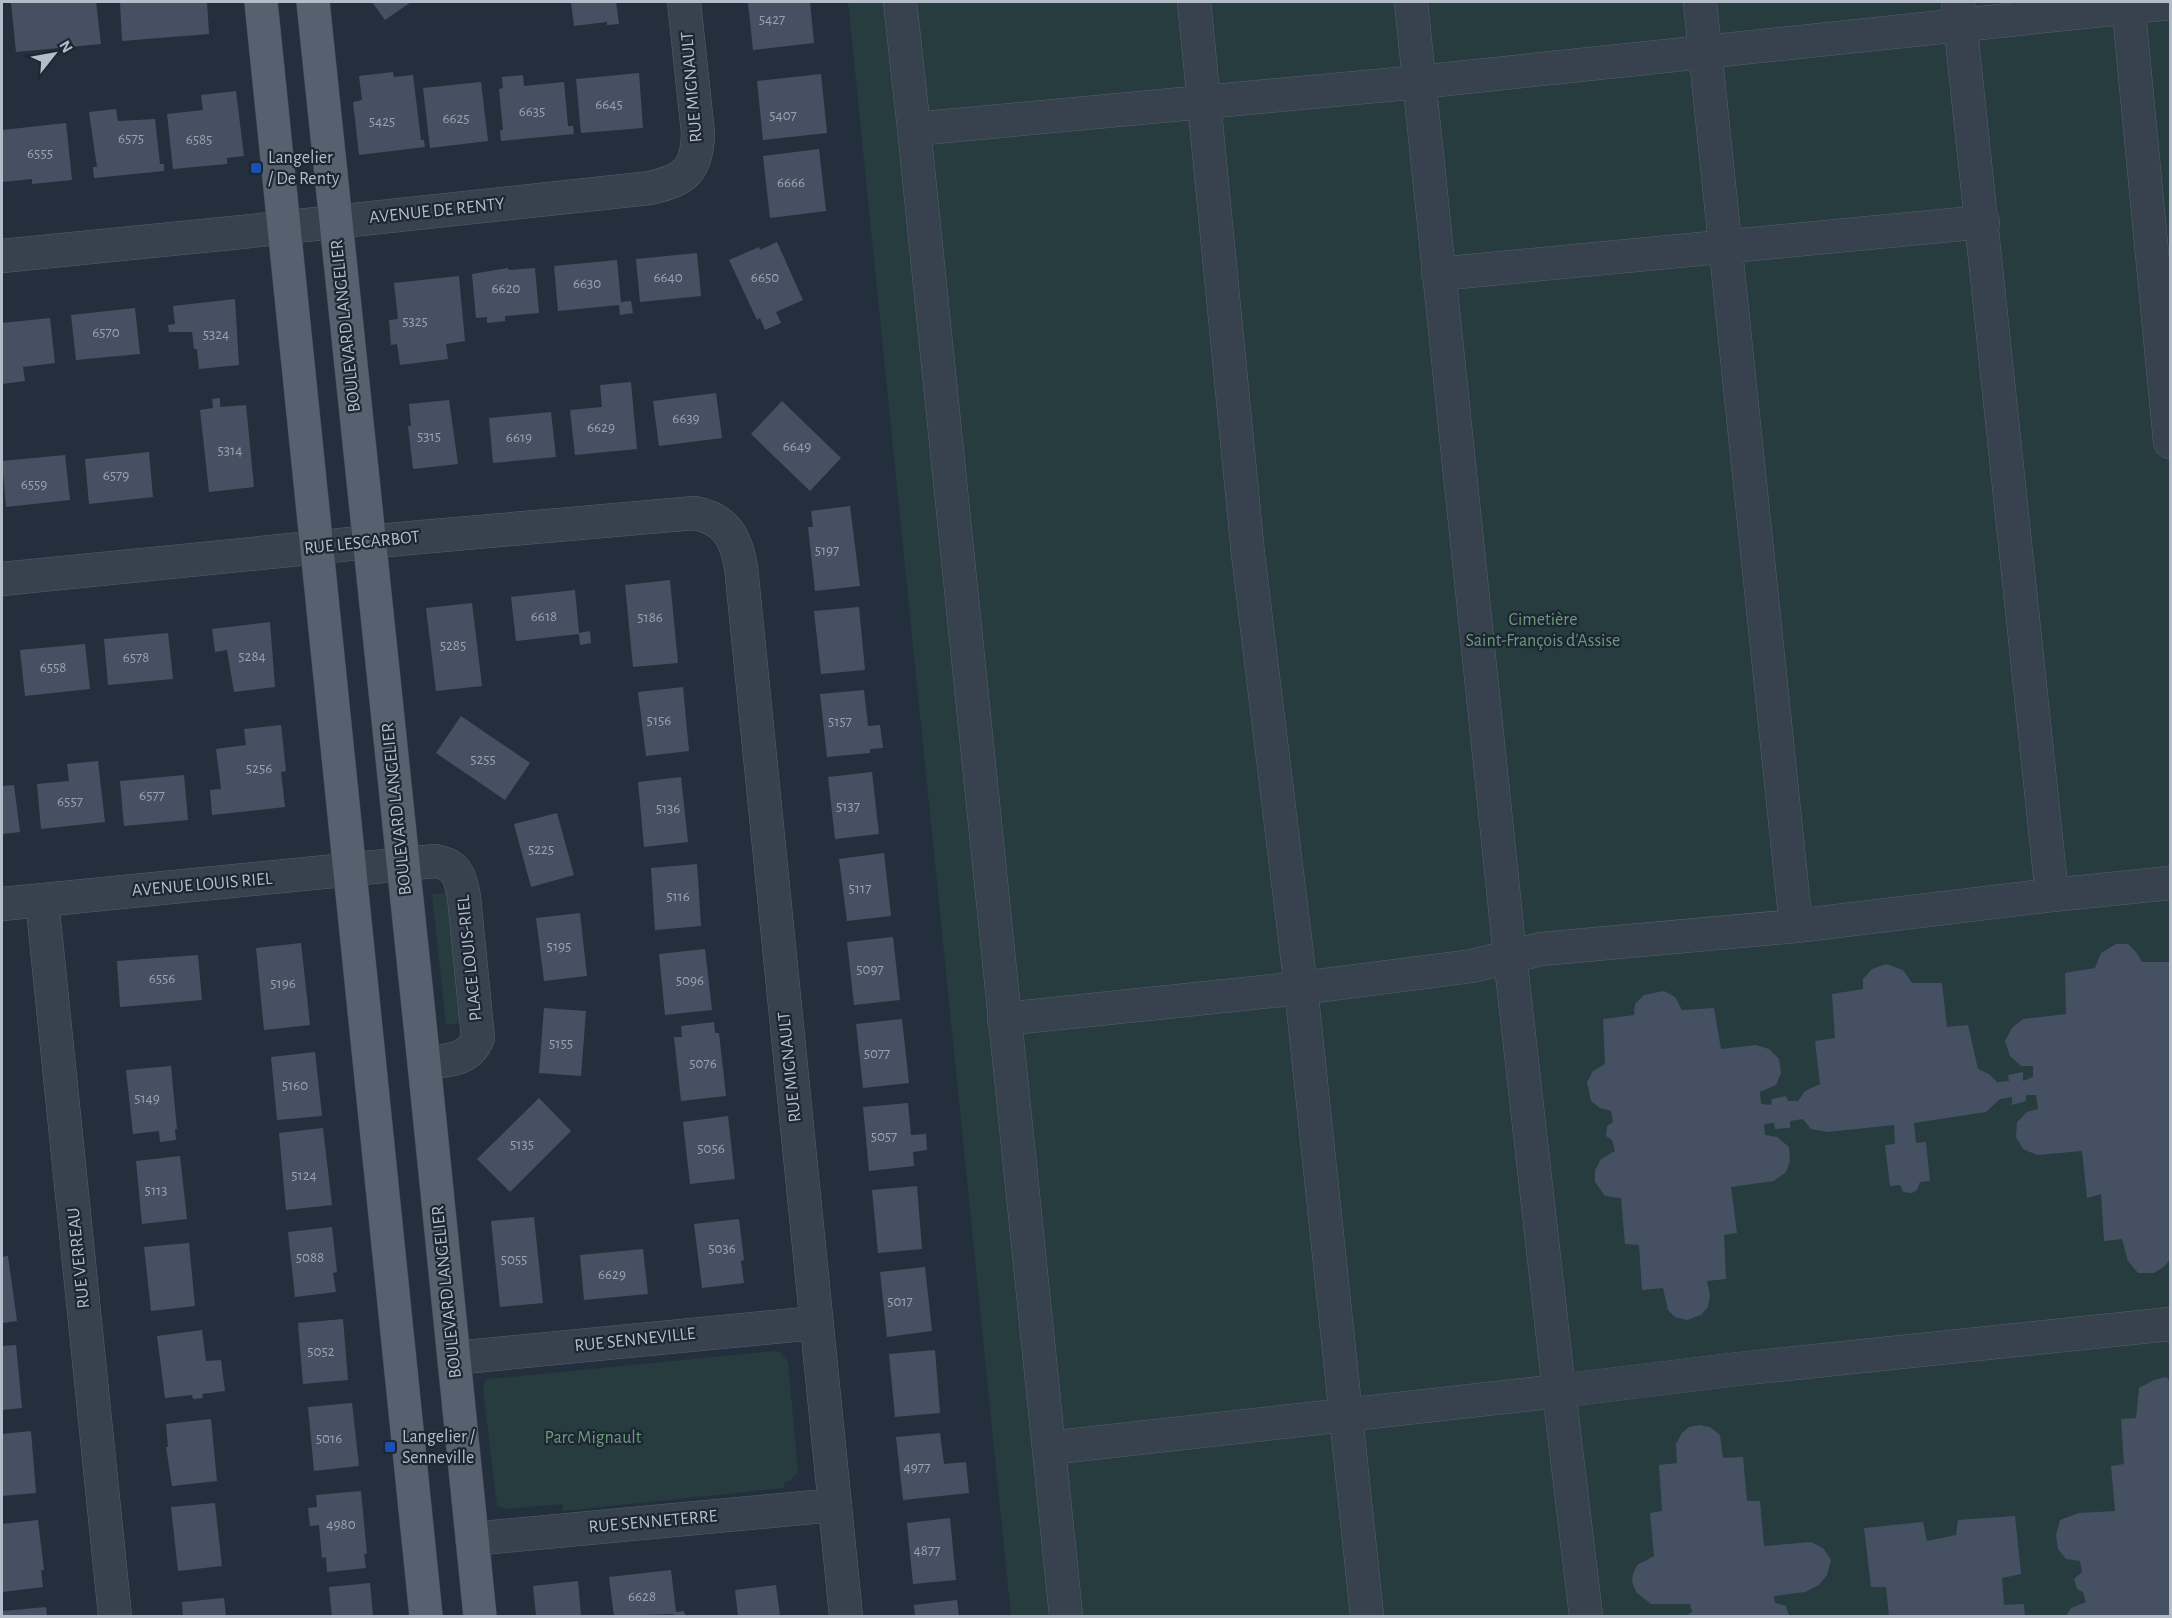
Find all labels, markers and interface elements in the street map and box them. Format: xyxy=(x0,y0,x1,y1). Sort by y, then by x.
house number: 5427 xyxy=(759,12,785,27)
north arrow xyxy=(24,24,84,84)
street label: RUE MIGNAULT xyxy=(678,31,706,143)
text: N xyxy=(56,38,76,56)
house number: 6645 xyxy=(595,97,623,112)
house number: 6635 xyxy=(519,104,545,119)
house number: 5407 xyxy=(769,108,797,123)
house number: 6625 xyxy=(442,111,470,126)
house number: 5425 xyxy=(369,114,395,129)
house number: 6575 xyxy=(118,131,144,146)
house number: 6585 xyxy=(186,132,212,147)
house number: 6555 xyxy=(27,146,53,161)
place label: Langelier / De Renty xyxy=(268,149,340,188)
marker: Langelier / De Renty xyxy=(249,161,263,175)
house number: 6666 xyxy=(777,175,805,190)
street label: AVENUE DE RENTY xyxy=(368,195,506,227)
street label: BOULEVARD LANGELIER xyxy=(328,239,364,413)
house number: 6640 xyxy=(653,270,683,285)
house number: 6650 xyxy=(751,270,779,285)
house number: 6630 xyxy=(573,276,601,291)
house number: 6620 xyxy=(492,281,520,296)
house number: 5325 xyxy=(402,314,428,329)
house number: 6570 xyxy=(92,325,120,340)
house number: 5324 xyxy=(203,327,229,342)
house number: 6639 xyxy=(672,411,700,426)
house number: 6629 xyxy=(587,420,615,435)
house number: 5315 xyxy=(417,429,441,444)
house number: 6619 xyxy=(506,430,532,445)
house number: 6649 xyxy=(783,439,811,454)
house number: 5314 xyxy=(218,443,242,458)
house number: 6579 xyxy=(103,468,129,483)
house number: 6559 xyxy=(21,477,47,492)
street label: RUE LESCARBOT xyxy=(303,528,421,558)
house number: 5197 xyxy=(815,543,839,558)
house number: 6618 xyxy=(531,609,557,624)
house number: 5186 xyxy=(637,610,663,625)
park label: Cimetière Saint-François d'Assise xyxy=(1466,611,1620,650)
house number: 5285 xyxy=(440,638,466,653)
house number: 5284 xyxy=(238,649,266,664)
house number: 6578 xyxy=(123,650,149,665)
house number: 6558 xyxy=(40,660,66,675)
house number: 5156 xyxy=(647,713,671,728)
house number: 5157 xyxy=(828,714,852,729)
street label: BOULEVARD LANGELIER xyxy=(379,722,415,896)
house number: 5255 xyxy=(470,752,496,767)
house number: 5256 xyxy=(246,761,272,776)
house number: 6577 xyxy=(139,788,165,803)
house number: 6557 xyxy=(57,794,83,809)
house number: 5137 xyxy=(836,799,860,814)
house number: 5136 xyxy=(656,801,680,816)
house number: 5225 xyxy=(528,842,554,857)
street label: AVENUE LOUIS RIEL xyxy=(131,870,273,900)
house number: 5117 xyxy=(849,881,871,896)
house number: 5116 xyxy=(666,889,690,904)
street label: PLACE LOUIS-RIEL xyxy=(454,893,486,1022)
house number: 5195 xyxy=(547,939,571,954)
house number: 5097 xyxy=(856,962,884,977)
house number: 6556 xyxy=(149,971,175,986)
house number: 5096 xyxy=(676,973,704,988)
house number: 5196 xyxy=(270,976,296,991)
street label: RUE MIGNAULT xyxy=(775,1011,805,1123)
house number: 5155 xyxy=(549,1036,573,1051)
house number: 5077 xyxy=(864,1046,890,1061)
house number: 5076 xyxy=(689,1056,717,1071)
house number: 5160 xyxy=(282,1078,308,1093)
house number: 5149 xyxy=(134,1091,160,1106)
house number: 5057 xyxy=(871,1129,897,1144)
house number: 5135 xyxy=(510,1137,534,1152)
house number: 5056 xyxy=(697,1141,725,1156)
house number: 5124 xyxy=(291,1168,317,1183)
house number: 5113 xyxy=(145,1183,167,1198)
street label: BOULEVARD LANGELIER xyxy=(429,1205,465,1379)
street label: RUE VERREAU xyxy=(65,1207,93,1309)
house number: 5036 xyxy=(708,1241,736,1256)
house number: 5088 xyxy=(296,1250,324,1265)
house number: 5055 xyxy=(501,1252,527,1267)
house number: 6629 xyxy=(598,1267,626,1282)
house number: 5017 xyxy=(887,1294,913,1309)
street label: RUE SENNEVILLE xyxy=(574,1325,697,1355)
house number: 5052 xyxy=(307,1344,335,1359)
place label: Langelier / Senneville xyxy=(402,1428,476,1467)
park label: Parc Mignault xyxy=(544,1429,642,1447)
house number: 5016 xyxy=(316,1431,342,1446)
marker: Langelier / Senneville xyxy=(383,1440,397,1454)
house number: 4977 xyxy=(904,1460,930,1475)
street label: RUE SENNETERRE xyxy=(588,1507,718,1537)
house number: 4980 xyxy=(326,1517,356,1532)
house number: 4877 xyxy=(914,1543,940,1558)
house number: 6628 xyxy=(628,1589,656,1604)

